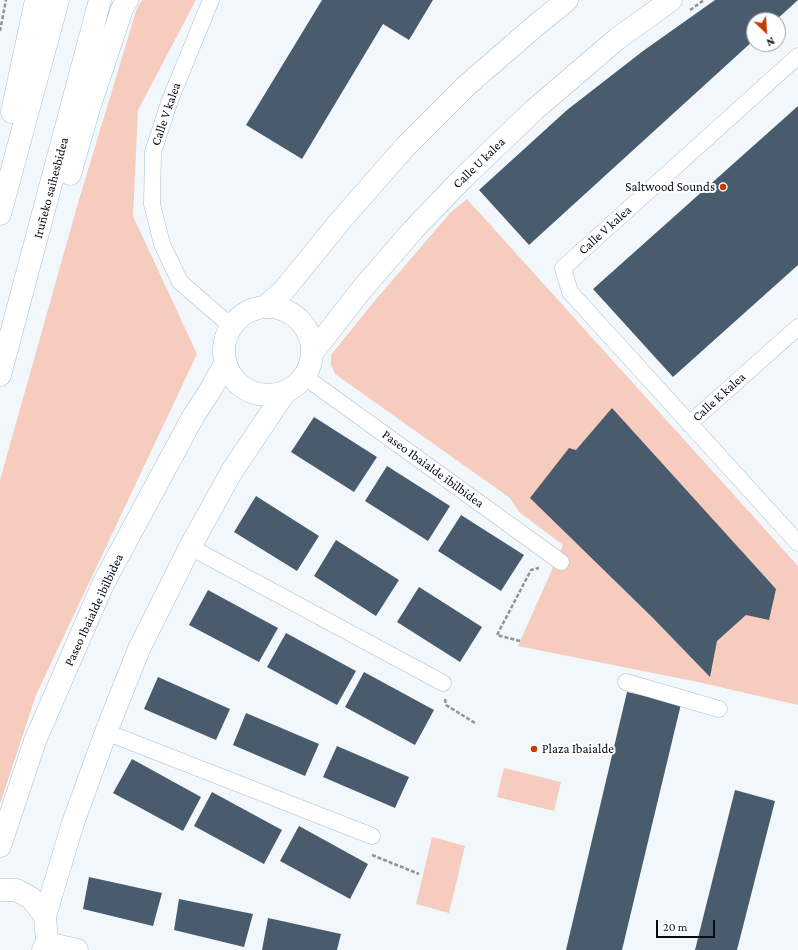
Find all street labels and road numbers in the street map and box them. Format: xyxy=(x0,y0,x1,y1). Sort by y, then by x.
street label: Calle V kalea xyxy=(148,80,184,148)
street label: Calle U kalea xyxy=(450,134,508,192)
street label: Iruñeko saihesbidea xyxy=(30,136,72,240)
street label: Calle V kalea xyxy=(575,202,635,258)
street label: Calle K kalea xyxy=(689,369,749,425)
street label: Paseo Ibaialde ibilbidea xyxy=(379,427,487,511)
street label: Paseo Ibaialde ibilbidea xyxy=(61,551,127,669)

